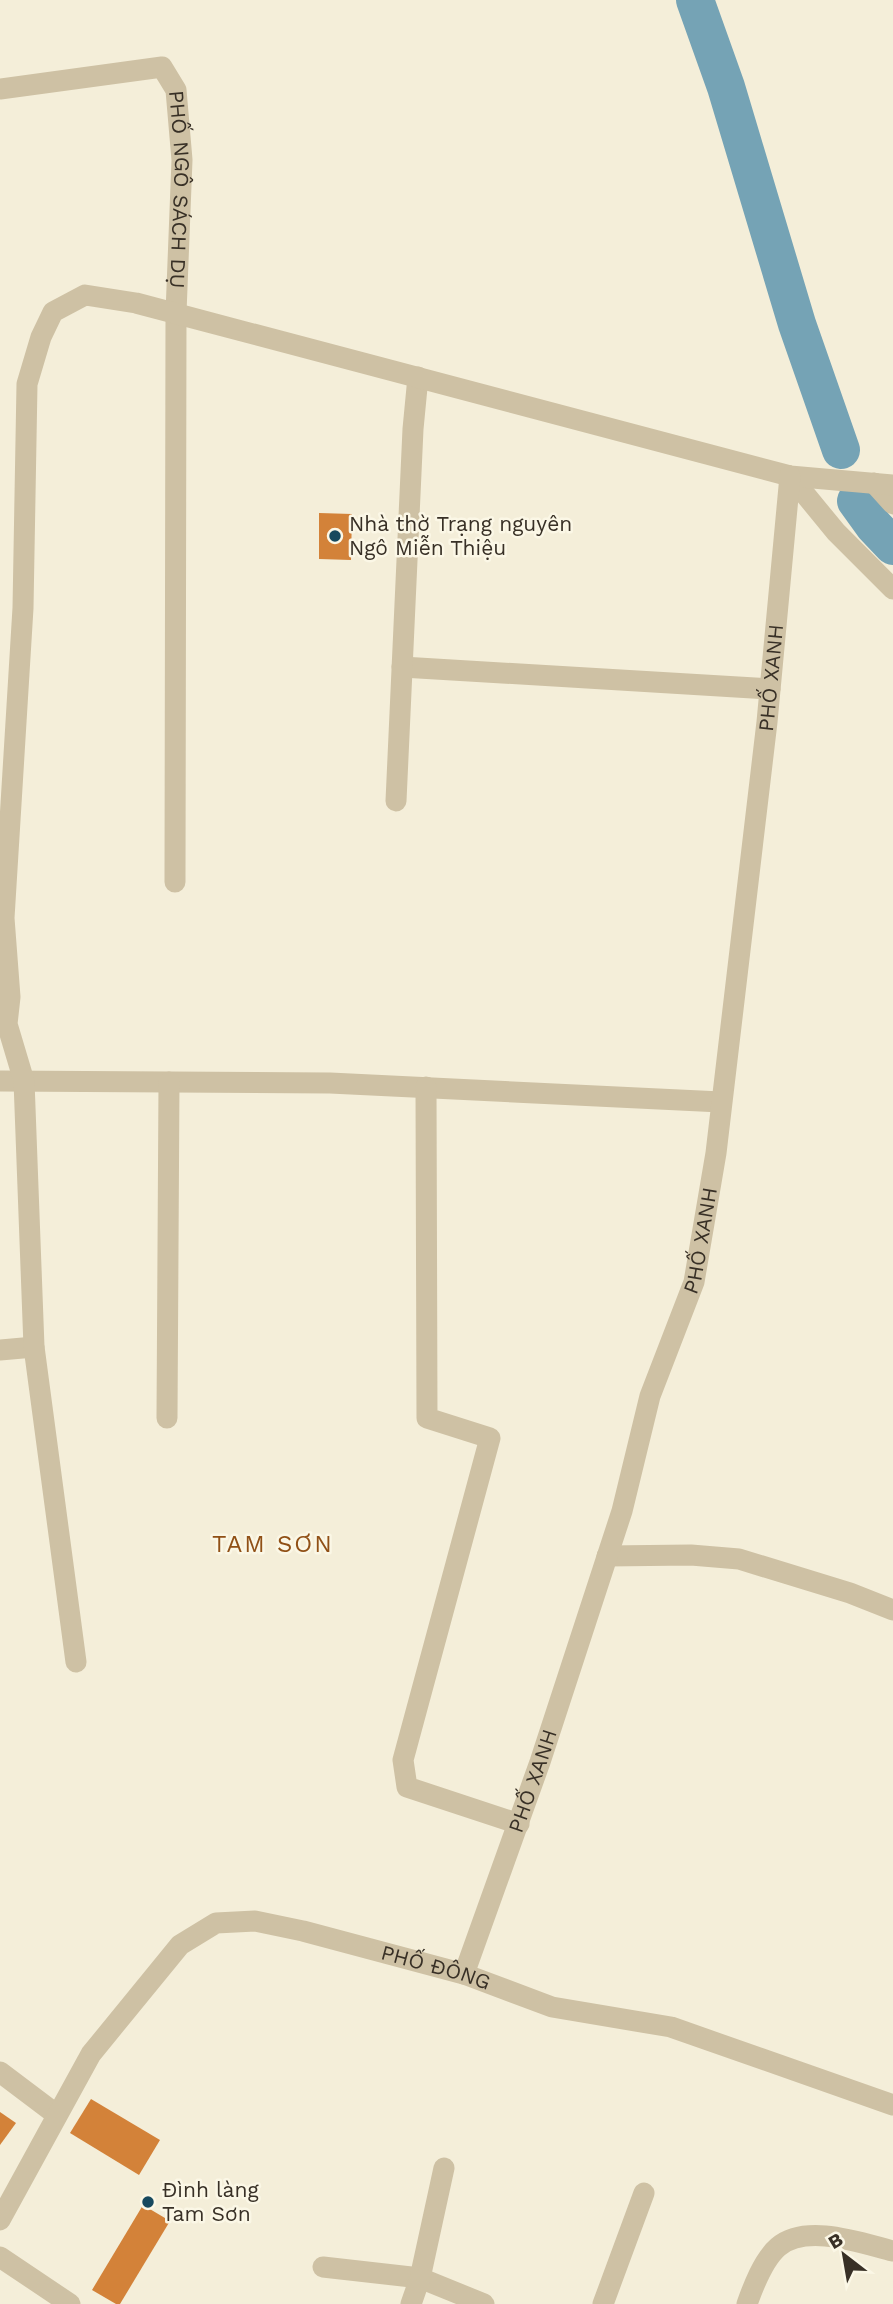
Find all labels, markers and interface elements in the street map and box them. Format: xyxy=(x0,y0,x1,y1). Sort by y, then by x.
street label: PHỐ NGÔ SÁCH DỤ xyxy=(164,89,195,289)
place label: Nhà thờ Trạng nguyên Ngô Miễn Thiệu xyxy=(349,511,572,560)
marker: Nhà thờ Trạng nguyên Ngô Miễn Thiệu xyxy=(327,528,343,544)
street label: PHỐ XANH xyxy=(753,623,788,733)
street label: PHỐ XANH xyxy=(678,1185,722,1297)
district label: TAM SƠN xyxy=(212,1530,334,1558)
street label: PHỐ XANH xyxy=(503,1726,562,1836)
street label: PHỐ ĐÔNG xyxy=(378,1939,494,1995)
place label: Đình làng Tam Sơn xyxy=(162,2177,259,2226)
marker: Đình làng Tam Sơn xyxy=(140,2194,156,2210)
north arrow xyxy=(809,2220,879,2290)
text: B xyxy=(824,2228,847,2254)

